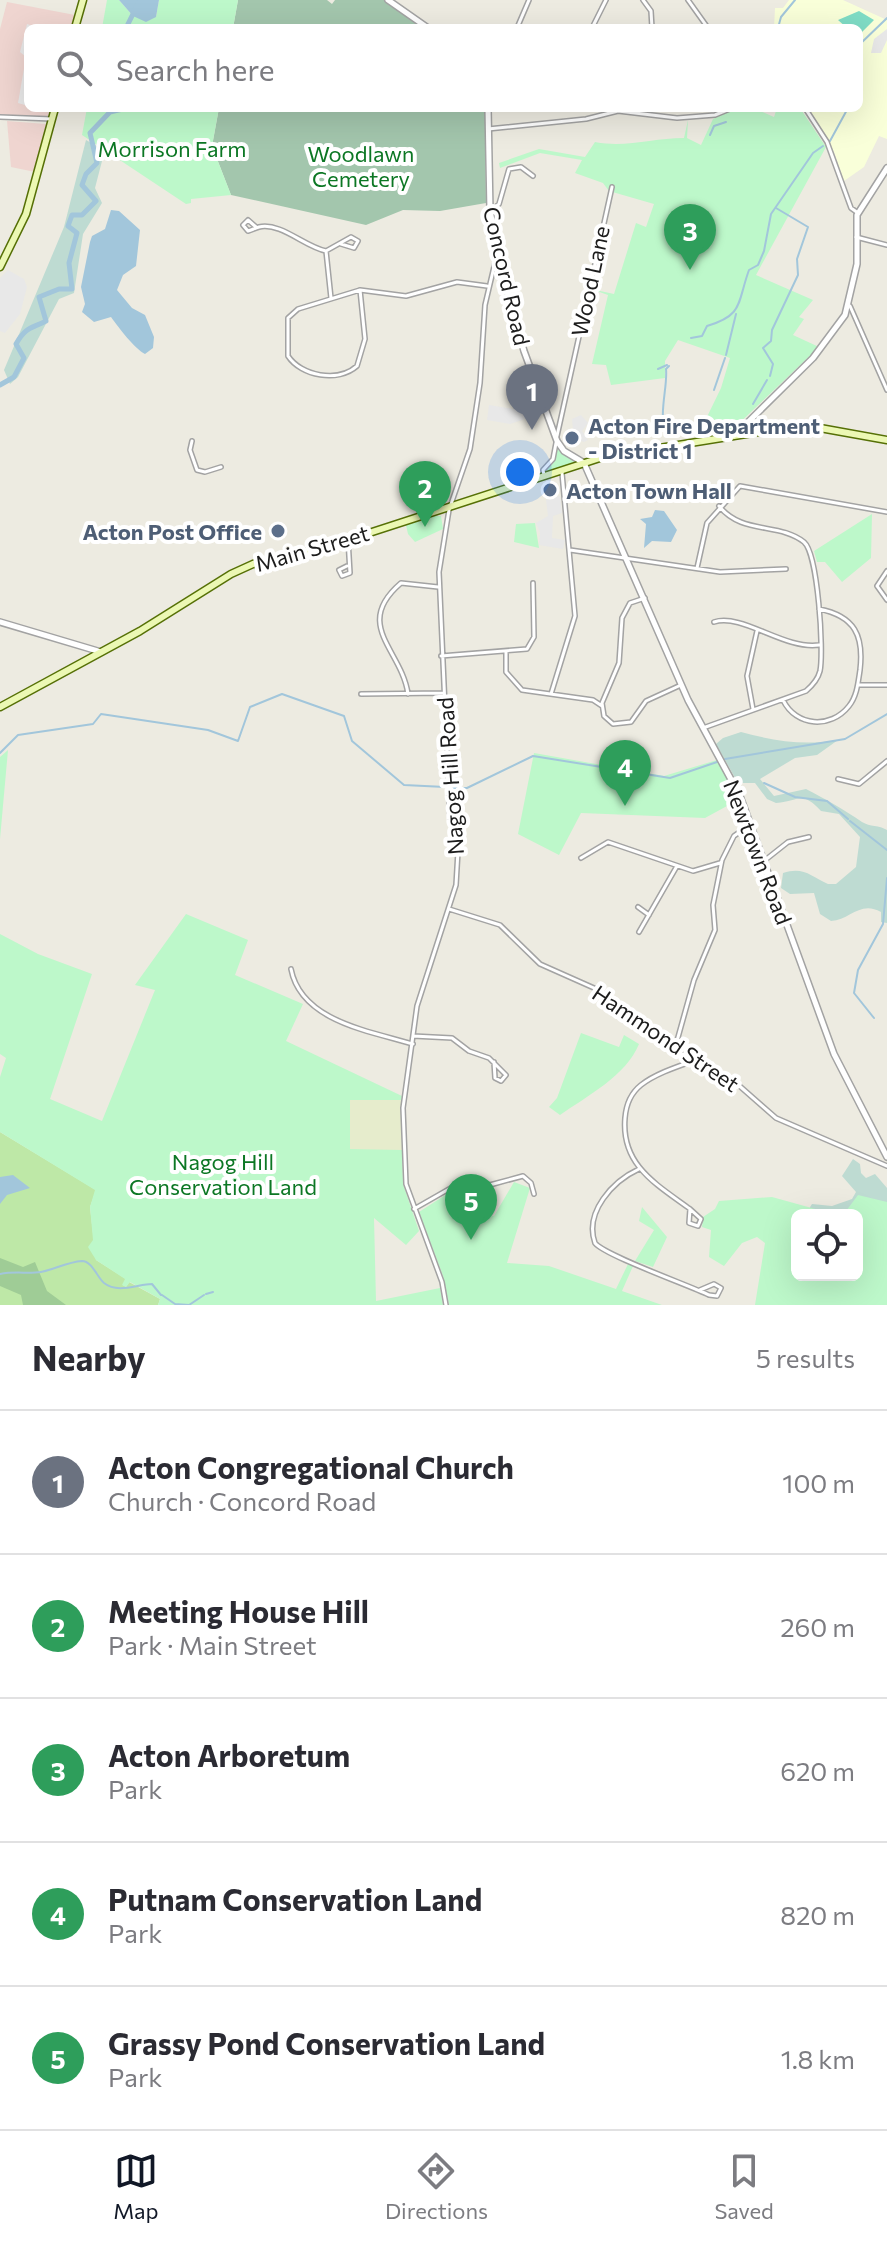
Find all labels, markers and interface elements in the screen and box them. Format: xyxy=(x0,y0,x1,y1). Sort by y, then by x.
search box xyxy=(24,24,863,112)
icon: search xyxy=(52,46,96,90)
text: Search here xyxy=(116,50,275,87)
park label: Morrison Farm xyxy=(97,135,247,162)
park label: Woodlawn Cemetery xyxy=(308,140,414,192)
street label: Concord Road xyxy=(478,204,536,348)
pin: 3 xyxy=(664,204,716,270)
street label: Wood Lane xyxy=(565,223,615,339)
pin: 1 xyxy=(506,364,558,430)
place label: Acton Fire Department - District 1 xyxy=(588,412,820,464)
marker: Acton Fire Department - District 1 xyxy=(563,429,581,447)
your location xyxy=(500,452,540,492)
pin: 2 xyxy=(399,461,451,527)
place label: Acton Town Hall xyxy=(566,477,732,504)
marker: Acton Town Hall xyxy=(541,481,559,499)
place label: Acton Post Office xyxy=(83,518,262,545)
street label: Main Street xyxy=(252,519,372,577)
marker: Acton Post Office xyxy=(269,522,287,540)
street label: Nagog Hill Road xyxy=(431,696,469,856)
pin: 4 xyxy=(599,740,651,806)
street label: Newtown Road xyxy=(718,776,798,928)
street label: Hammond Street xyxy=(587,979,745,1097)
park label: Nagog Hill Conservation Land xyxy=(129,1148,317,1200)
pin: 5 xyxy=(445,1174,497,1240)
map controls xyxy=(791,1209,863,1281)
button: locate xyxy=(791,1209,863,1281)
text: Nearby xyxy=(32,1336,146,1378)
text: 5 results xyxy=(756,1342,855,1373)
text: Acton Congregational Church xyxy=(108,1448,514,1485)
text: 1 xyxy=(52,1467,64,1498)
text: 100 m xyxy=(782,1467,855,1498)
text: Church · Concord Road xyxy=(108,1485,376,1516)
text: Meeting House Hill xyxy=(108,1592,369,1629)
text: 2 xyxy=(51,1611,65,1642)
text: 260 m xyxy=(780,1611,855,1642)
text: Park · Main Street xyxy=(108,1629,317,1660)
text: Acton Arboretum xyxy=(108,1736,350,1773)
text: 3 xyxy=(50,1755,66,1786)
text: 620 m xyxy=(780,1755,855,1786)
text: Park xyxy=(108,1773,162,1804)
text: Putnam Conservation Land xyxy=(108,1880,482,1917)
text: 4 xyxy=(50,1899,66,1930)
text: 820 m xyxy=(780,1899,855,1930)
text: Park xyxy=(108,1917,162,1948)
text: Grassy Pond Conservation Land xyxy=(108,2024,545,2061)
text: 5 xyxy=(50,2043,66,2074)
text: 1.8 km xyxy=(781,2043,855,2074)
text: Park xyxy=(108,2061,162,2092)
tab: Map xyxy=(113,2149,159,2224)
tab: Directions xyxy=(385,2149,488,2224)
tab: Saved xyxy=(714,2149,774,2224)

